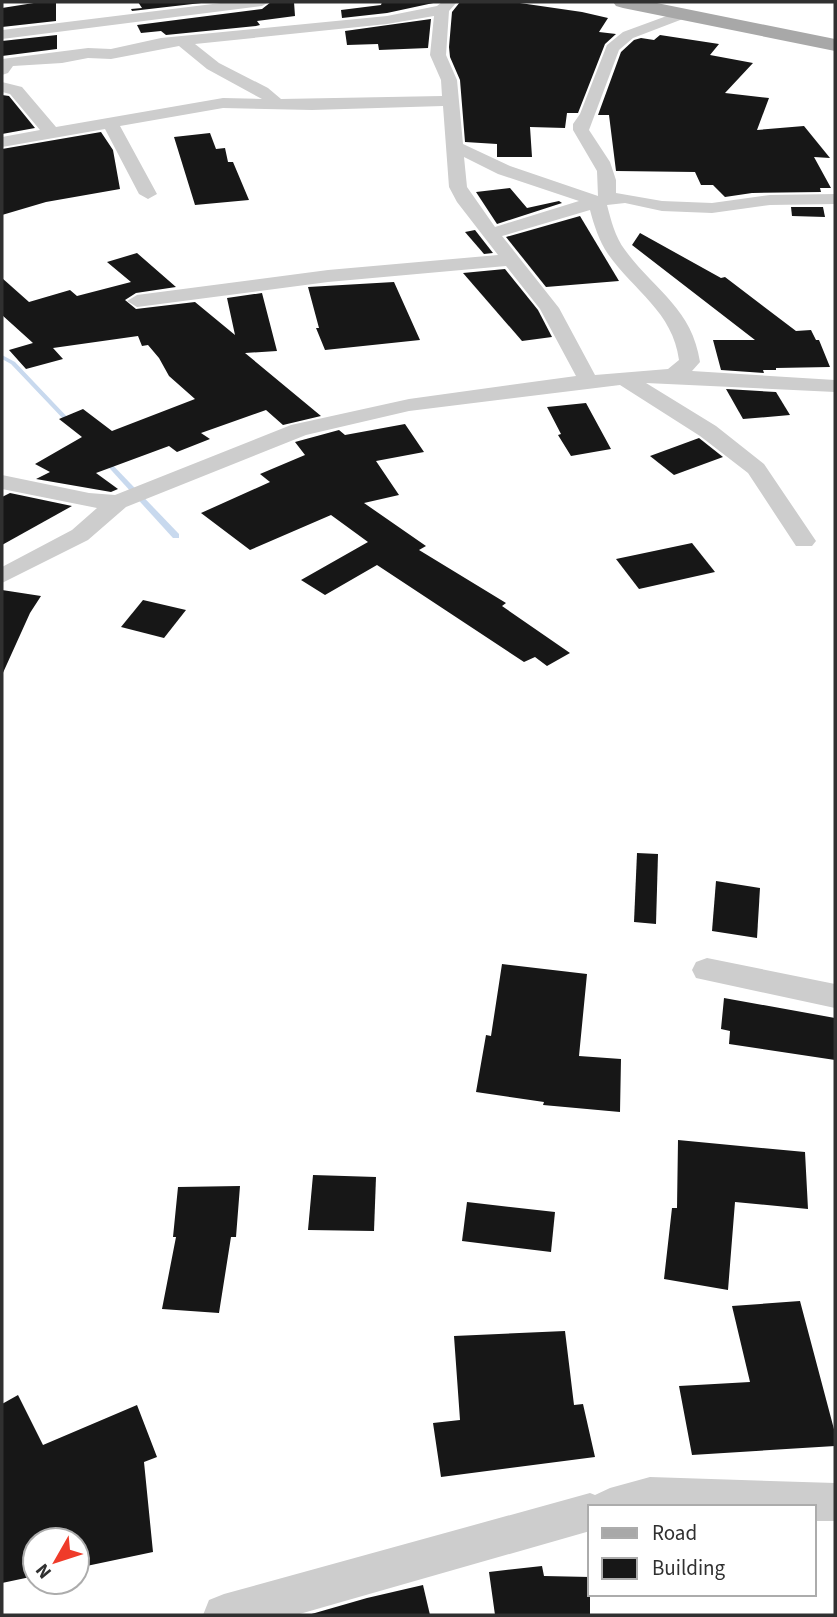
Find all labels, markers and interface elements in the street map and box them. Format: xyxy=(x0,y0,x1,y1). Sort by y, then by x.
legend xyxy=(588,1505,816,1596)
text: Road xyxy=(652,1518,697,1548)
north arrow xyxy=(21,1526,91,1596)
text: Building xyxy=(652,1553,726,1583)
text: N xyxy=(29,1557,58,1584)

